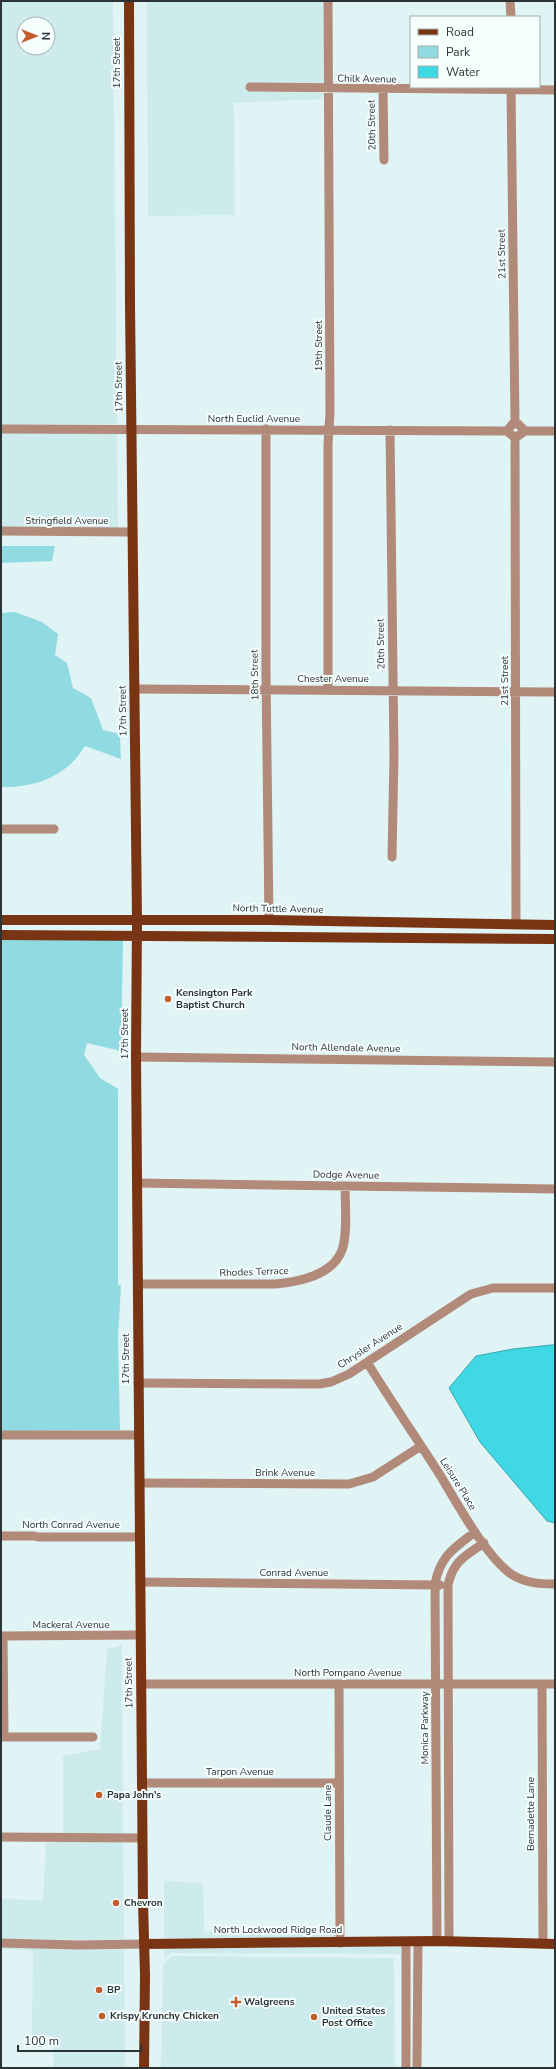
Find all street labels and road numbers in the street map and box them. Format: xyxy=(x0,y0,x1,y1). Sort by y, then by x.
street label: 17th Street xyxy=(110,37,124,89)
street label: Chilk Avenue xyxy=(337,71,397,87)
street label: 20th Street xyxy=(365,99,379,151)
street label: 21st Street xyxy=(495,228,509,279)
street label: 19th Street xyxy=(312,320,326,372)
street label: 17th Street xyxy=(112,361,126,413)
street label: North Euclid Avenue xyxy=(208,412,300,426)
street label: Stringfield Avenue xyxy=(25,514,109,528)
street label: 20th Street xyxy=(374,618,388,670)
street label: 18th Street xyxy=(248,649,262,701)
street label: 21st Street xyxy=(498,655,512,706)
street label: Chester Avenue xyxy=(297,672,369,686)
street label: 17th Street xyxy=(116,685,130,737)
street label: North Tuttle Avenue xyxy=(232,901,324,917)
street label: 17th Street xyxy=(118,1008,132,1060)
street label: North Allendale Avenue xyxy=(292,1040,400,1056)
street label: Dodge Avenue xyxy=(313,1167,379,1183)
street label: Rhodes Terrace xyxy=(219,1264,289,1280)
street label: Chrysler Avenue xyxy=(335,1320,405,1372)
street label: 17th Street xyxy=(119,1333,133,1385)
street label: Leisure Place xyxy=(436,1455,480,1513)
street label: Brink Avenue xyxy=(255,1466,315,1480)
street label: North Conrad Avenue xyxy=(22,1518,120,1532)
street label: Conrad Avenue xyxy=(260,1566,328,1580)
street label: Mackeral Avenue xyxy=(32,1618,110,1632)
street label: 17th Street xyxy=(122,1657,136,1709)
street label: North Pompano Avenue xyxy=(294,1666,402,1680)
street label: Monica Parkway xyxy=(418,1691,432,1765)
street label: Tarpon Avenue xyxy=(206,1765,274,1779)
street label: Bernadette Lane xyxy=(524,1777,538,1851)
street label: Claude Lane xyxy=(321,1785,335,1841)
street label: North Lockwood Ridge Road xyxy=(214,1923,342,1937)

